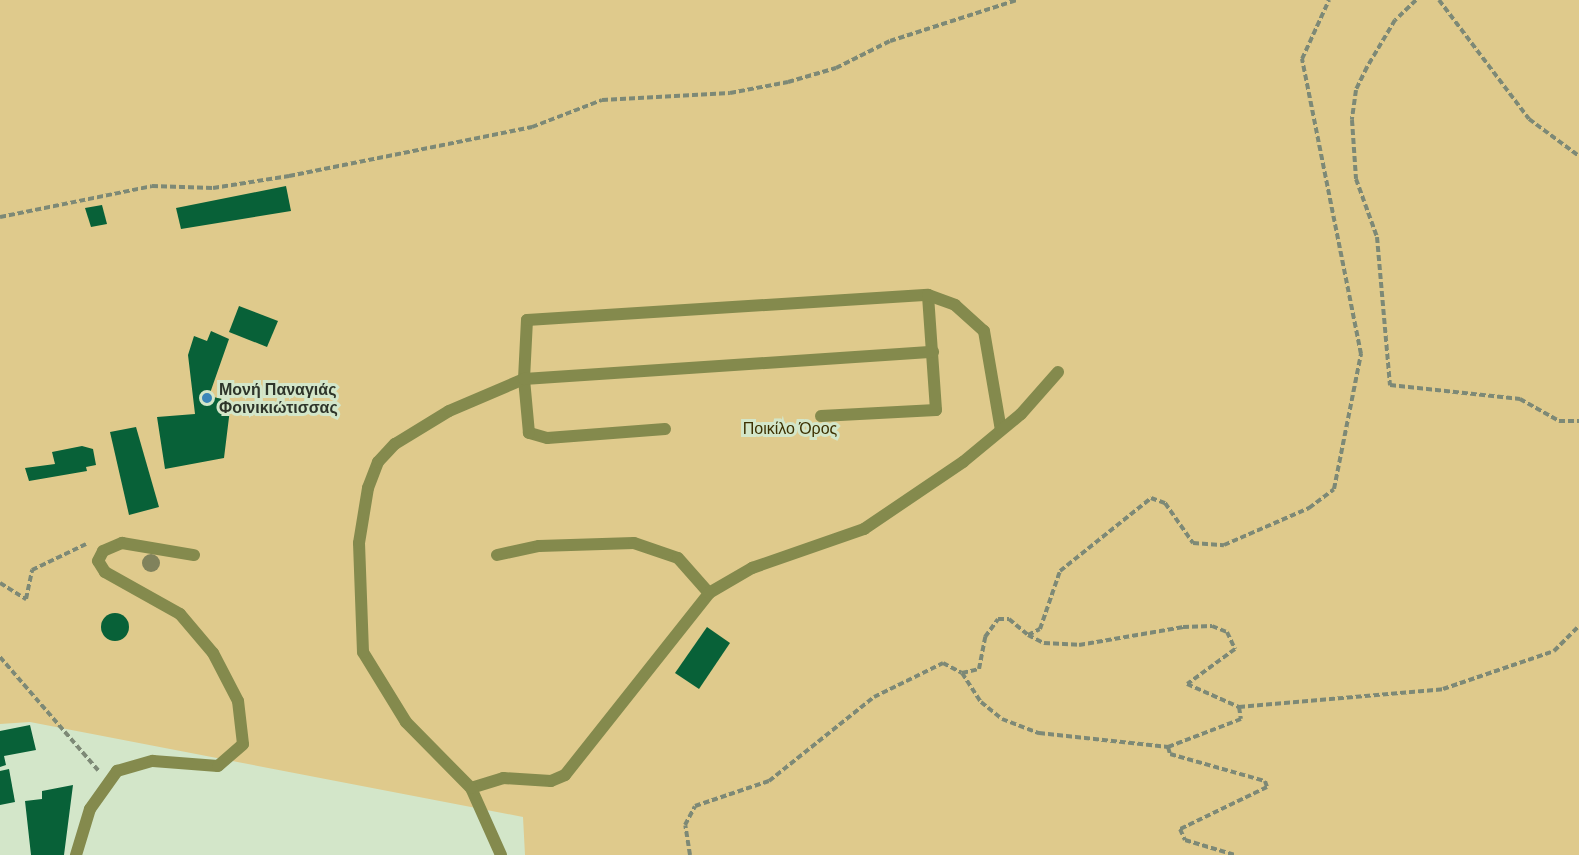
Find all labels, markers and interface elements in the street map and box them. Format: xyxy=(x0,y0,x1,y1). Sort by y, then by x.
place label: Μονή Παναγιάς Φοινικιώτισσας xyxy=(219,379,338,417)
marker: Μονή Παναγιάς Φοινικιώτισσας xyxy=(200,391,214,405)
park label: Ποικίλο Όρος xyxy=(743,418,837,438)

